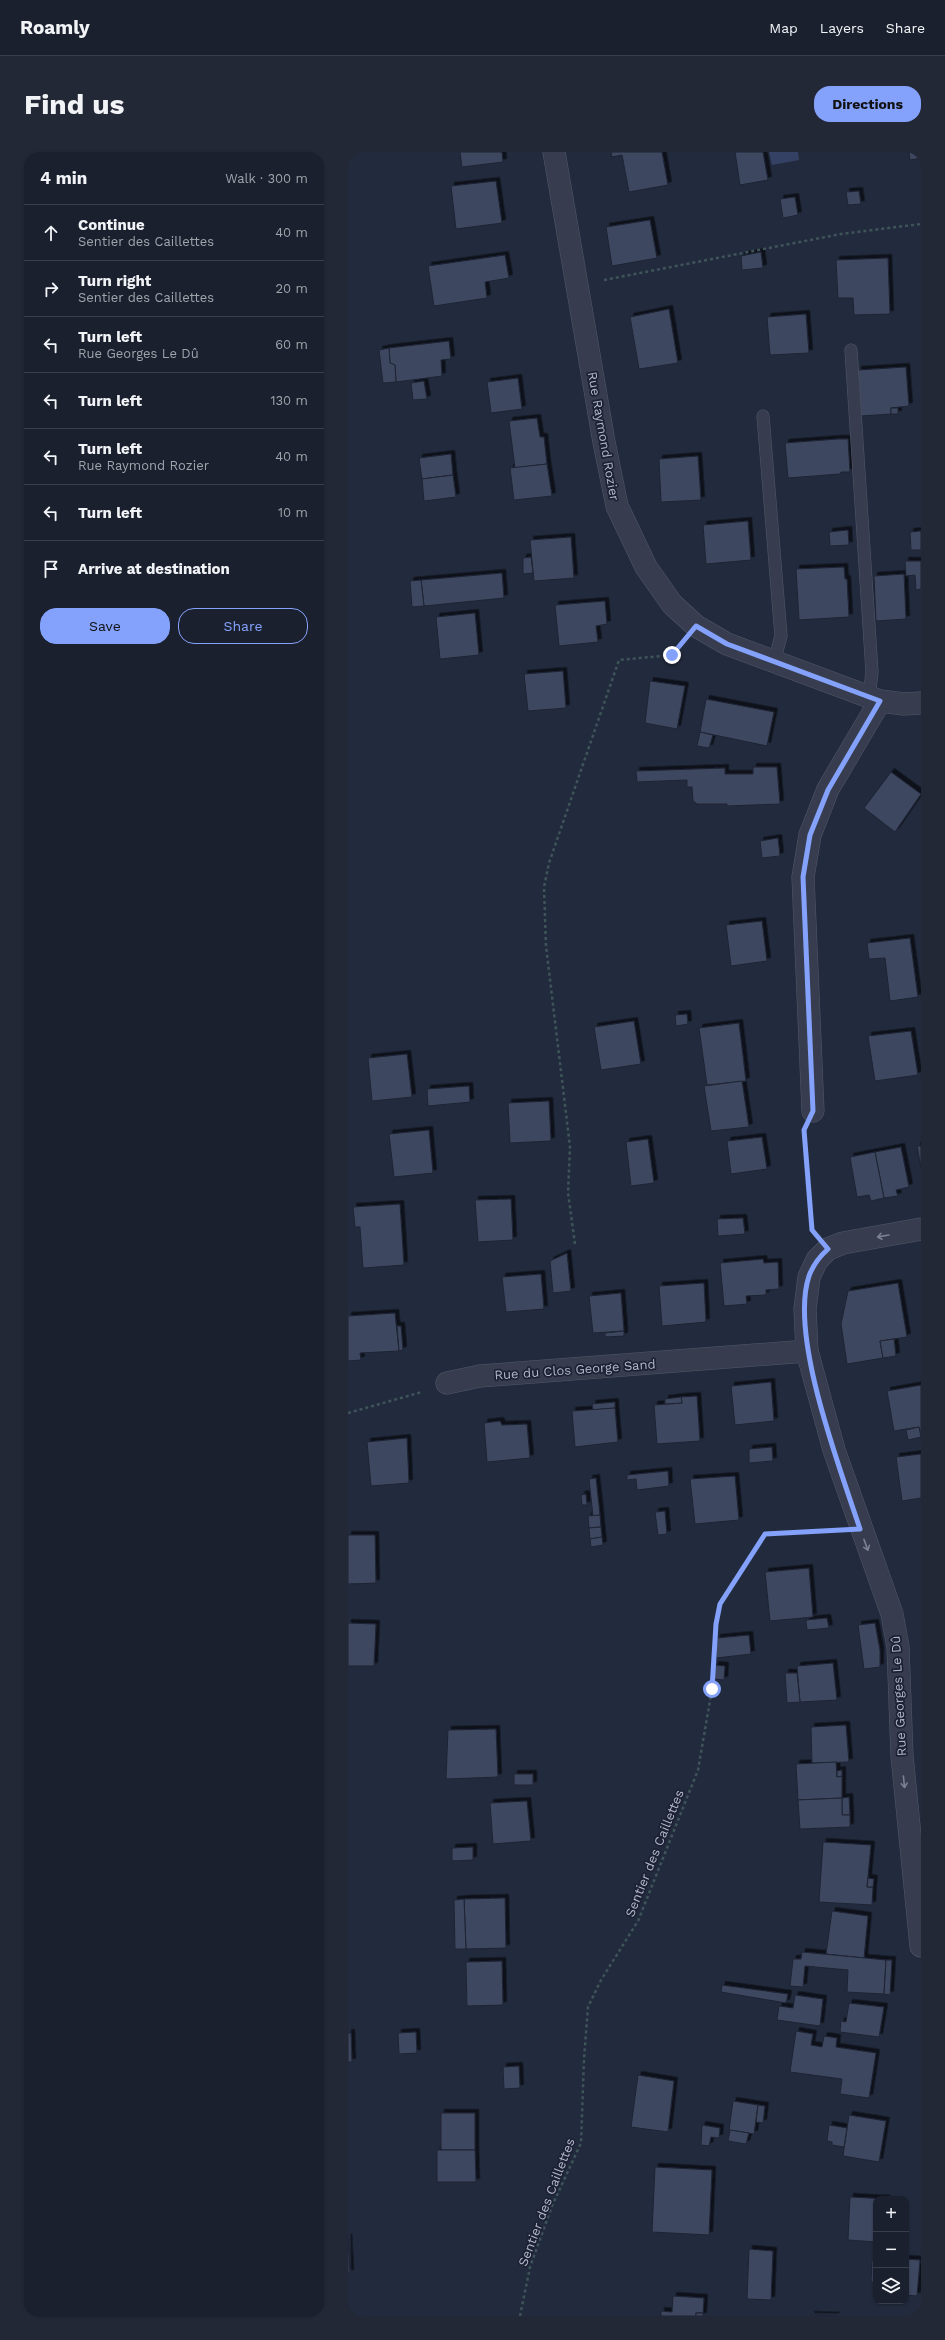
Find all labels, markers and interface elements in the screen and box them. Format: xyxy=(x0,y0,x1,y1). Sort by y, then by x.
text: Roamly xyxy=(20,16,90,39)
text: Map xyxy=(769,20,798,36)
text: Layers xyxy=(820,20,864,36)
text: Share xyxy=(886,20,925,36)
button: Directions xyxy=(814,86,921,122)
text: Find us xyxy=(24,88,124,121)
text: 4 min xyxy=(40,168,87,188)
text: Walk · 300 m xyxy=(225,171,308,186)
text: Continue xyxy=(78,216,145,234)
icon: ahead xyxy=(40,222,62,244)
text: 40 m xyxy=(275,225,308,240)
text: Sentier des Caillettes xyxy=(78,234,214,249)
text: Turn right xyxy=(78,272,151,290)
icon: right xyxy=(40,278,62,300)
text: 20 m xyxy=(276,281,308,296)
text: Sentier des Caillettes xyxy=(78,290,214,305)
text: Turn left xyxy=(78,328,142,346)
icon: left xyxy=(40,334,62,356)
text: 60 m xyxy=(275,337,308,352)
text: Rue Georges Le Dû xyxy=(78,346,199,361)
street label: Rue Raymond Rozier xyxy=(585,370,622,502)
icon: left xyxy=(40,390,62,412)
text: Turn left xyxy=(78,392,142,410)
text: 130 m xyxy=(270,393,308,408)
text: Turn left xyxy=(78,440,142,458)
icon: left xyxy=(40,446,62,468)
text: 40 m xyxy=(275,449,308,464)
text: Rue Raymond Rozier xyxy=(78,458,209,473)
icon: left xyxy=(40,502,62,524)
text: Turn left xyxy=(78,504,142,522)
text: 10 m xyxy=(278,505,308,520)
icon: arrive xyxy=(40,558,62,580)
text: Arrive at destination xyxy=(78,560,230,578)
button: Save xyxy=(40,608,170,644)
button: Share xyxy=(178,608,308,644)
route end xyxy=(663,646,681,664)
one-way arrow xyxy=(876,1232,889,1240)
street label: Rue du Clos George Sand xyxy=(494,1356,656,1383)
one-way arrow xyxy=(863,1538,871,1550)
street label: Rue Georges Le Dû xyxy=(888,1635,909,1757)
route start xyxy=(703,1680,721,1698)
one-way arrow xyxy=(900,1775,908,1788)
street label: Sentier des Caillettes xyxy=(622,1787,687,1919)
street label: Sentier des Caillettes xyxy=(515,2136,578,2268)
map controls xyxy=(873,2196,909,2304)
button: + xyxy=(873,2196,909,2232)
button: − xyxy=(873,2232,909,2268)
button: layers xyxy=(873,2268,909,2304)

